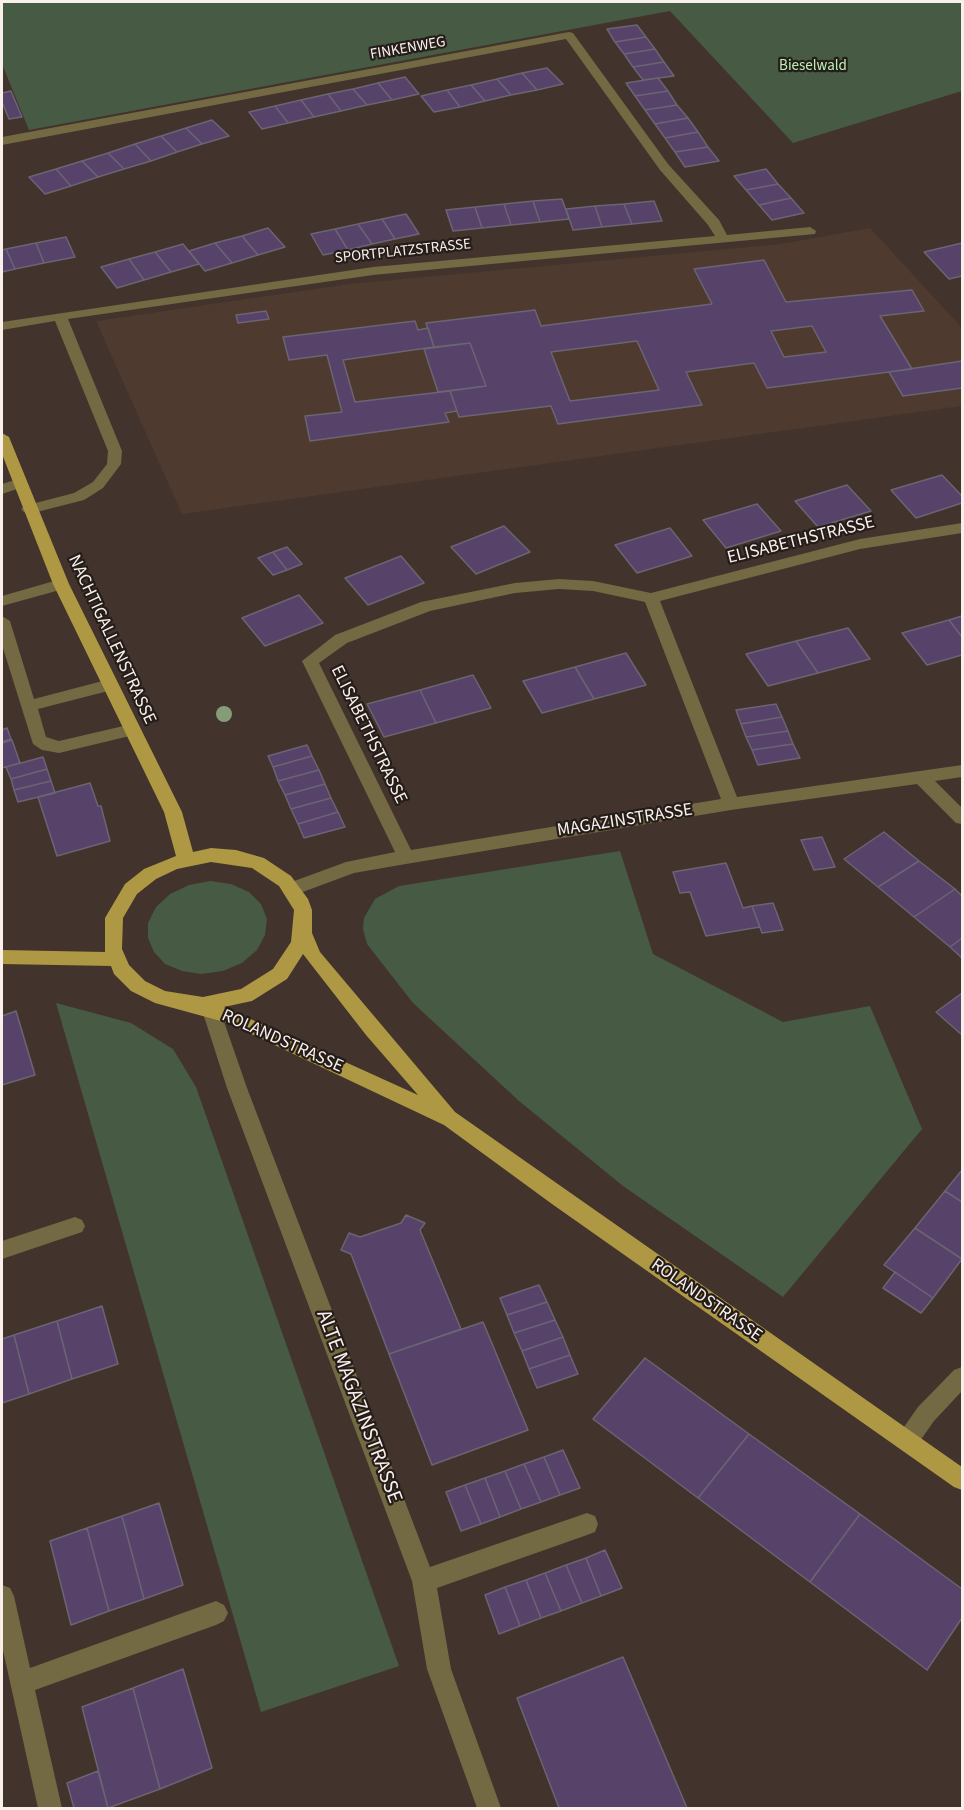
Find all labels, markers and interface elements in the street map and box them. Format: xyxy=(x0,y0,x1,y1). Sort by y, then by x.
street label: FINKENWEG xyxy=(369,34,447,64)
park label: Bieselwald xyxy=(779,58,847,76)
street label: SPORTPLATZSTRASSE xyxy=(334,236,472,268)
street label: ELISABETHSTRASSE xyxy=(725,512,877,570)
street label: NACHTIGALLENSTRASSE xyxy=(62,552,160,728)
street label: ELISABETHSTRASSE xyxy=(325,662,411,808)
street label: MAGAZINSTRASSE xyxy=(556,800,694,842)
street label: ROLANDSTRASSE xyxy=(218,1006,346,1078)
street label: ROLANDSTRASSE xyxy=(646,1255,766,1347)
street label: ALTE MAGAZINSTRASSE xyxy=(309,1307,407,1507)

